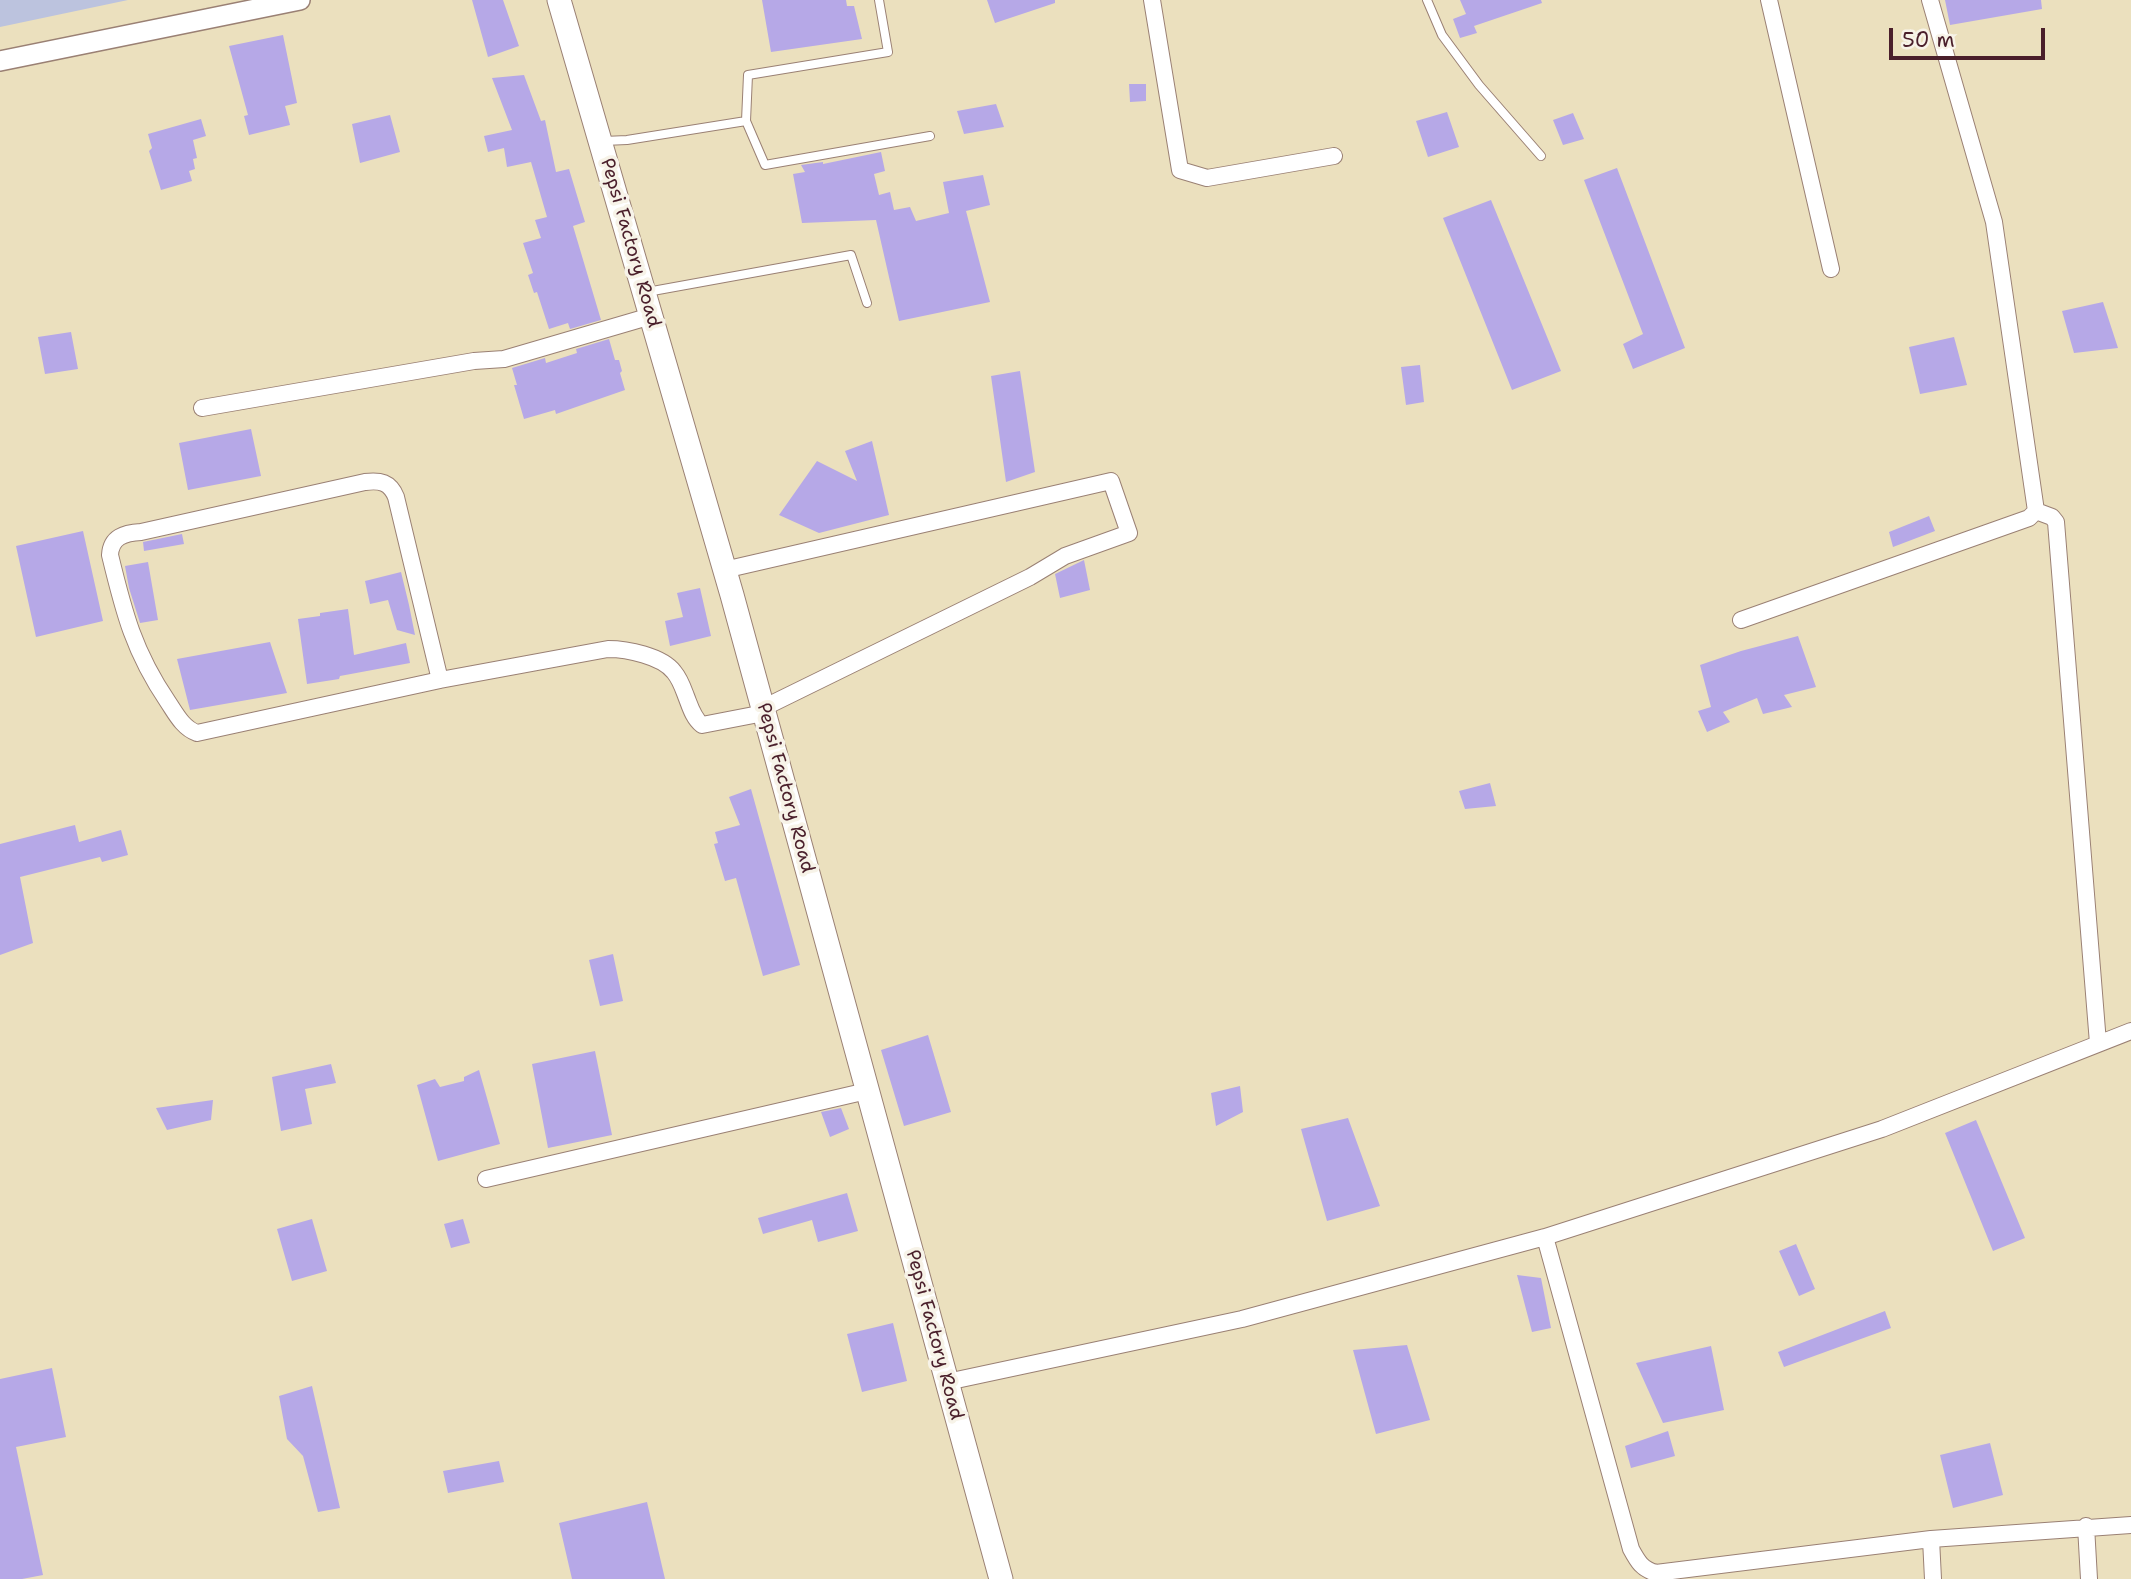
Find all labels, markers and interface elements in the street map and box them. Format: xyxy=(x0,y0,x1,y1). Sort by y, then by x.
scale bar xyxy=(1893,14,2049,58)
text: 50 m xyxy=(1902,26,1955,54)
street label: Pepsi Factory Road xyxy=(595,156,665,330)
street label: Pepsi Factory Road xyxy=(751,700,819,876)
street label: Pepsi Factory Road xyxy=(900,1247,968,1423)

